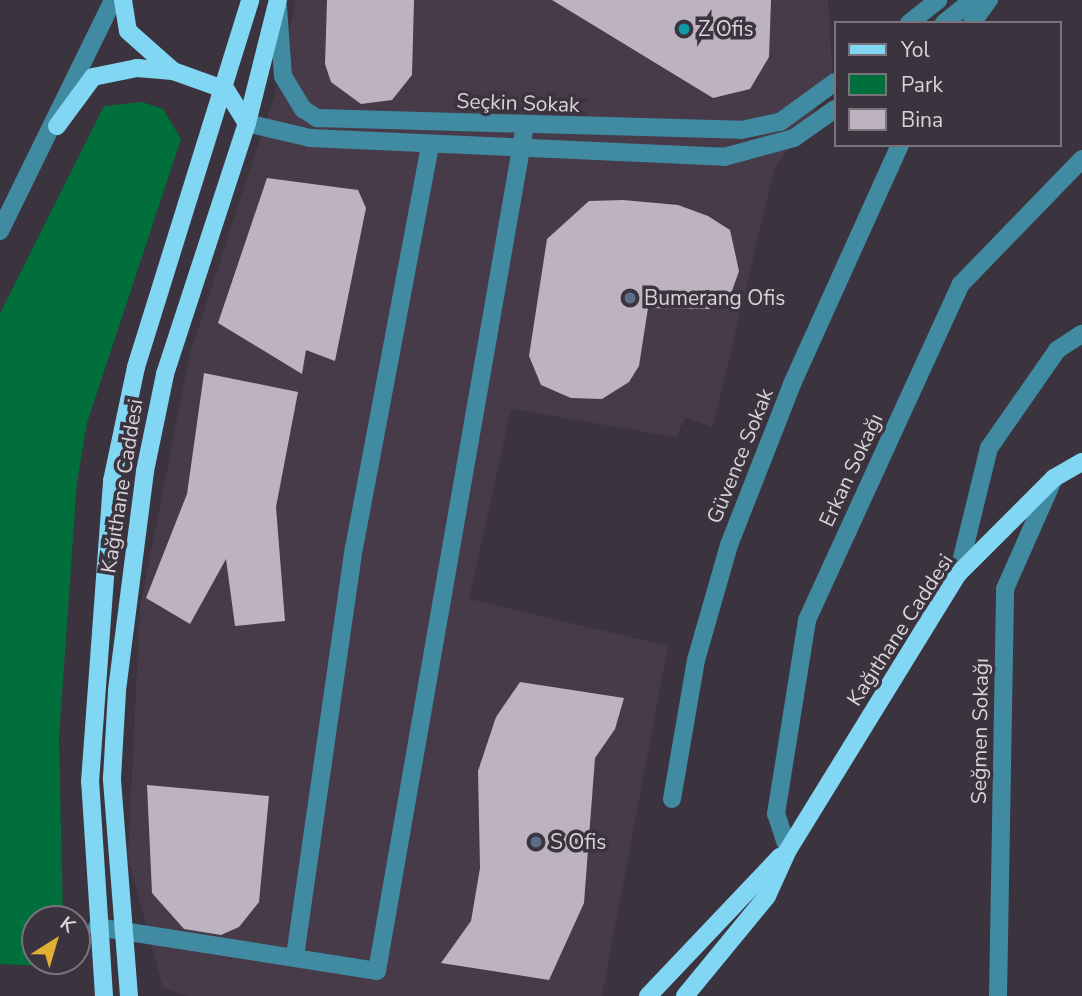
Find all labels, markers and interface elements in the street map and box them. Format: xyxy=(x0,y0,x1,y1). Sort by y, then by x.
place label: Z Ofis xyxy=(698,16,754,42)
marker: Z Ofis xyxy=(676,21,692,37)
legend xyxy=(834,21,1061,147)
text: Yol xyxy=(901,36,930,64)
text: Park xyxy=(901,71,943,99)
street label: Seçkin Sokak xyxy=(456,88,580,118)
text: Bina xyxy=(901,106,943,134)
place label: Bumerang Ofis xyxy=(644,285,785,311)
marker: Bumerang Ofis xyxy=(622,290,638,306)
street label: Güvence Sokak xyxy=(701,385,779,527)
street label: Kağıthane Caddesi xyxy=(96,397,148,575)
street label: Erkan Sokağı xyxy=(814,409,888,531)
street label: Kağıthane Caddesi xyxy=(842,549,958,711)
street label: Seğmen Sokağı xyxy=(966,658,994,804)
place label: S Ofis xyxy=(550,829,606,855)
marker: S Ofis xyxy=(528,834,544,850)
north arrow xyxy=(21,905,91,975)
text: K xyxy=(55,911,80,939)

